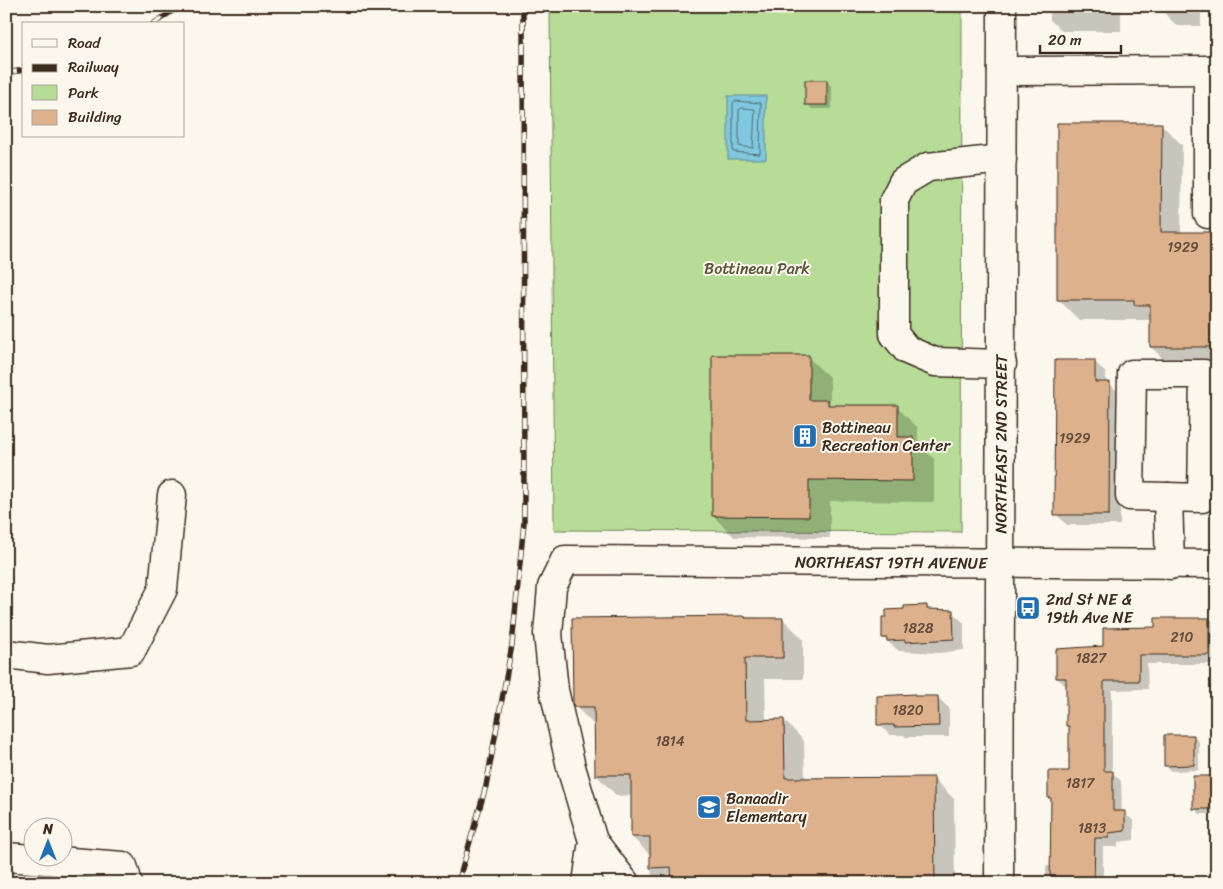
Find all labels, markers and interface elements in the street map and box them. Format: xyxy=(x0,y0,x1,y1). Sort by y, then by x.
legend xyxy=(22,22,185,138)
scale bar xyxy=(1040,22,1122,54)
text: 20 m xyxy=(1048,27,1082,53)
text: Road xyxy=(68,30,101,56)
text: Railway xyxy=(68,54,119,80)
text: Park xyxy=(68,80,99,106)
text: Building xyxy=(68,104,122,130)
house number: 1929 xyxy=(1167,235,1199,260)
park label: Bottineau Park xyxy=(704,254,810,283)
street label: NORTHEAST 2ND STREET xyxy=(986,353,1015,533)
place label: Bottineau Recreation Center xyxy=(822,413,952,460)
building icon: Bottineau Recreation Center xyxy=(792,423,818,449)
house number: 1929 xyxy=(1059,426,1091,451)
street label: NORTHEAST 19TH AVENUE xyxy=(795,547,988,577)
place label: 2nd St NE & 19th Ave NE xyxy=(1046,585,1134,632)
bus stop icon: 2nd St NE & 19th Ave NE xyxy=(1015,595,1041,621)
house number: 1828 xyxy=(903,616,934,641)
house number: 210 xyxy=(1171,625,1194,650)
house number: 1827 xyxy=(1076,646,1107,671)
house number: 1820 xyxy=(892,698,924,723)
house number: 1814 xyxy=(655,729,685,754)
house number: 1817 xyxy=(1066,771,1095,796)
place label: Banaadir Elementary xyxy=(726,784,807,831)
school or university icon: Banaadir Elementary xyxy=(696,794,722,820)
north arrow xyxy=(22,816,72,866)
house number: 1813 xyxy=(1078,816,1106,841)
text: N xyxy=(42,817,53,842)

